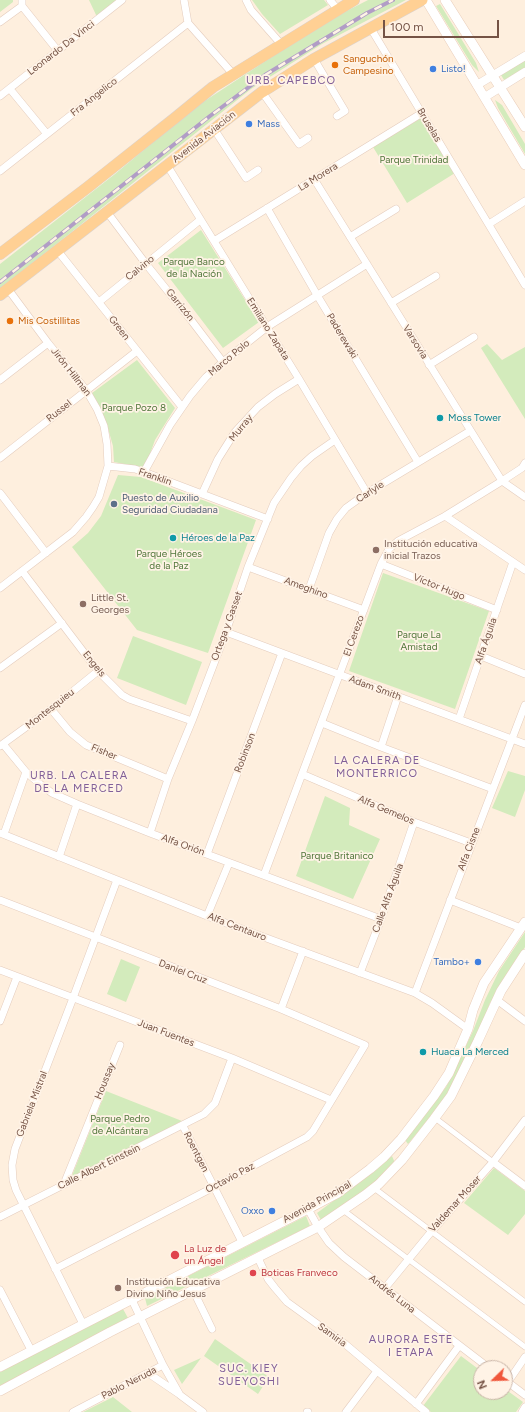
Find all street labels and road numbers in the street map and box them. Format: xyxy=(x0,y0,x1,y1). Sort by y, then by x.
street label: Leonardo Da Vinci xyxy=(25,18,97,78)
street label: Fra Angelico xyxy=(68,75,120,119)
street label: Bruselas xyxy=(414,106,444,144)
street label: Avenida Aviación xyxy=(170,109,238,165)
street label: La Morera xyxy=(296,160,340,194)
street label: Calvino xyxy=(123,253,157,283)
street label: Garrizón xyxy=(163,286,197,324)
street label: Emiliano Zapata xyxy=(244,295,292,363)
street label: Paderewski xyxy=(324,311,360,361)
street label: Green xyxy=(106,313,132,343)
street label: Varsovia xyxy=(400,323,430,361)
street label: Marco Polo xyxy=(206,337,252,379)
street label: Jirón Hillman xyxy=(48,345,94,399)
street label: Russel xyxy=(44,397,74,425)
street label: Murray xyxy=(227,412,255,444)
street label: Franklin xyxy=(137,466,173,488)
street label: Carlyle xyxy=(354,479,386,505)
street label: Víctor Hugo xyxy=(411,571,467,603)
street label: Ameghino xyxy=(282,575,330,601)
street label: Ortega y Gasset xyxy=(209,590,245,662)
street label: El Cerezo xyxy=(341,614,367,658)
street label: Alfa Águila xyxy=(473,616,499,666)
street label: Engels xyxy=(80,649,108,679)
street label: Adam Smith xyxy=(347,673,403,703)
street label: Montesquieu xyxy=(23,686,77,732)
street label: Robinson xyxy=(232,731,258,775)
street label: Fisher xyxy=(89,741,119,763)
street label: Alfa Gemelos xyxy=(356,793,416,827)
street label: Alfa Cisne xyxy=(455,826,483,872)
street label: Alfa Orión xyxy=(160,832,206,858)
street label: Calle Alfa Águila xyxy=(370,862,406,934)
street label: Alfa Centauro xyxy=(206,910,268,944)
street label: Daniel Cruz xyxy=(157,957,209,987)
street label: Juan Fuentes xyxy=(136,1017,196,1049)
street label: Houssay xyxy=(92,1061,118,1101)
street label: Gabriela Mistral xyxy=(14,1069,50,1139)
street label: Roentgen xyxy=(181,1130,211,1174)
street label: Calle Albert Einstein xyxy=(56,1142,142,1192)
street label: Octavio Paz xyxy=(204,1160,256,1196)
street label: Valdemar Moser xyxy=(426,1173,484,1235)
street label: Avenida Principal xyxy=(281,1178,353,1226)
street label: Andrés Luna xyxy=(366,1272,418,1316)
street label: Samiria xyxy=(315,1320,349,1350)
street label: Pablo Neruda xyxy=(99,1364,159,1402)

